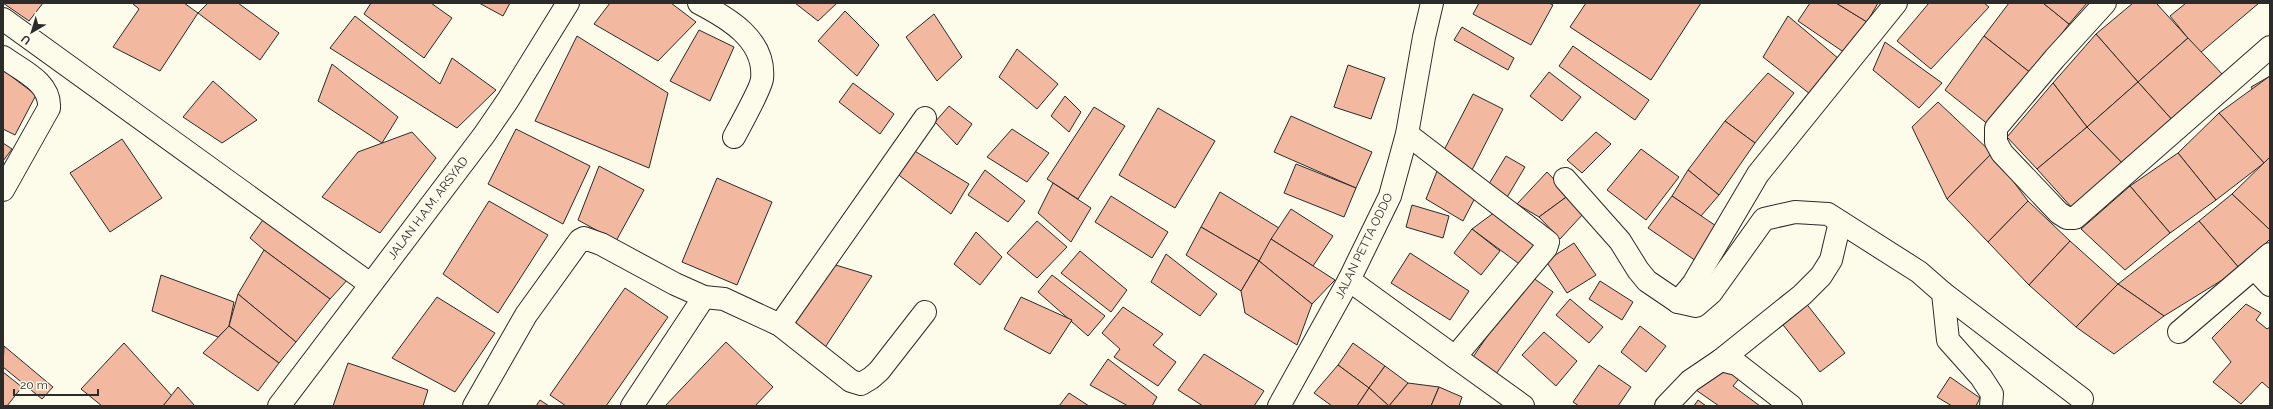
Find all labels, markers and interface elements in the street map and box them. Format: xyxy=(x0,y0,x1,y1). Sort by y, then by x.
north arrow xyxy=(12,12,52,52)
text: U xyxy=(19,32,33,47)
street label: JALAN H.A.M. ARSYAD xyxy=(385,154,471,262)
street label: JALAN PETTA ODDO xyxy=(1332,191,1396,301)
scale bar xyxy=(14,371,98,397)
text: 20 m xyxy=(20,378,48,392)

